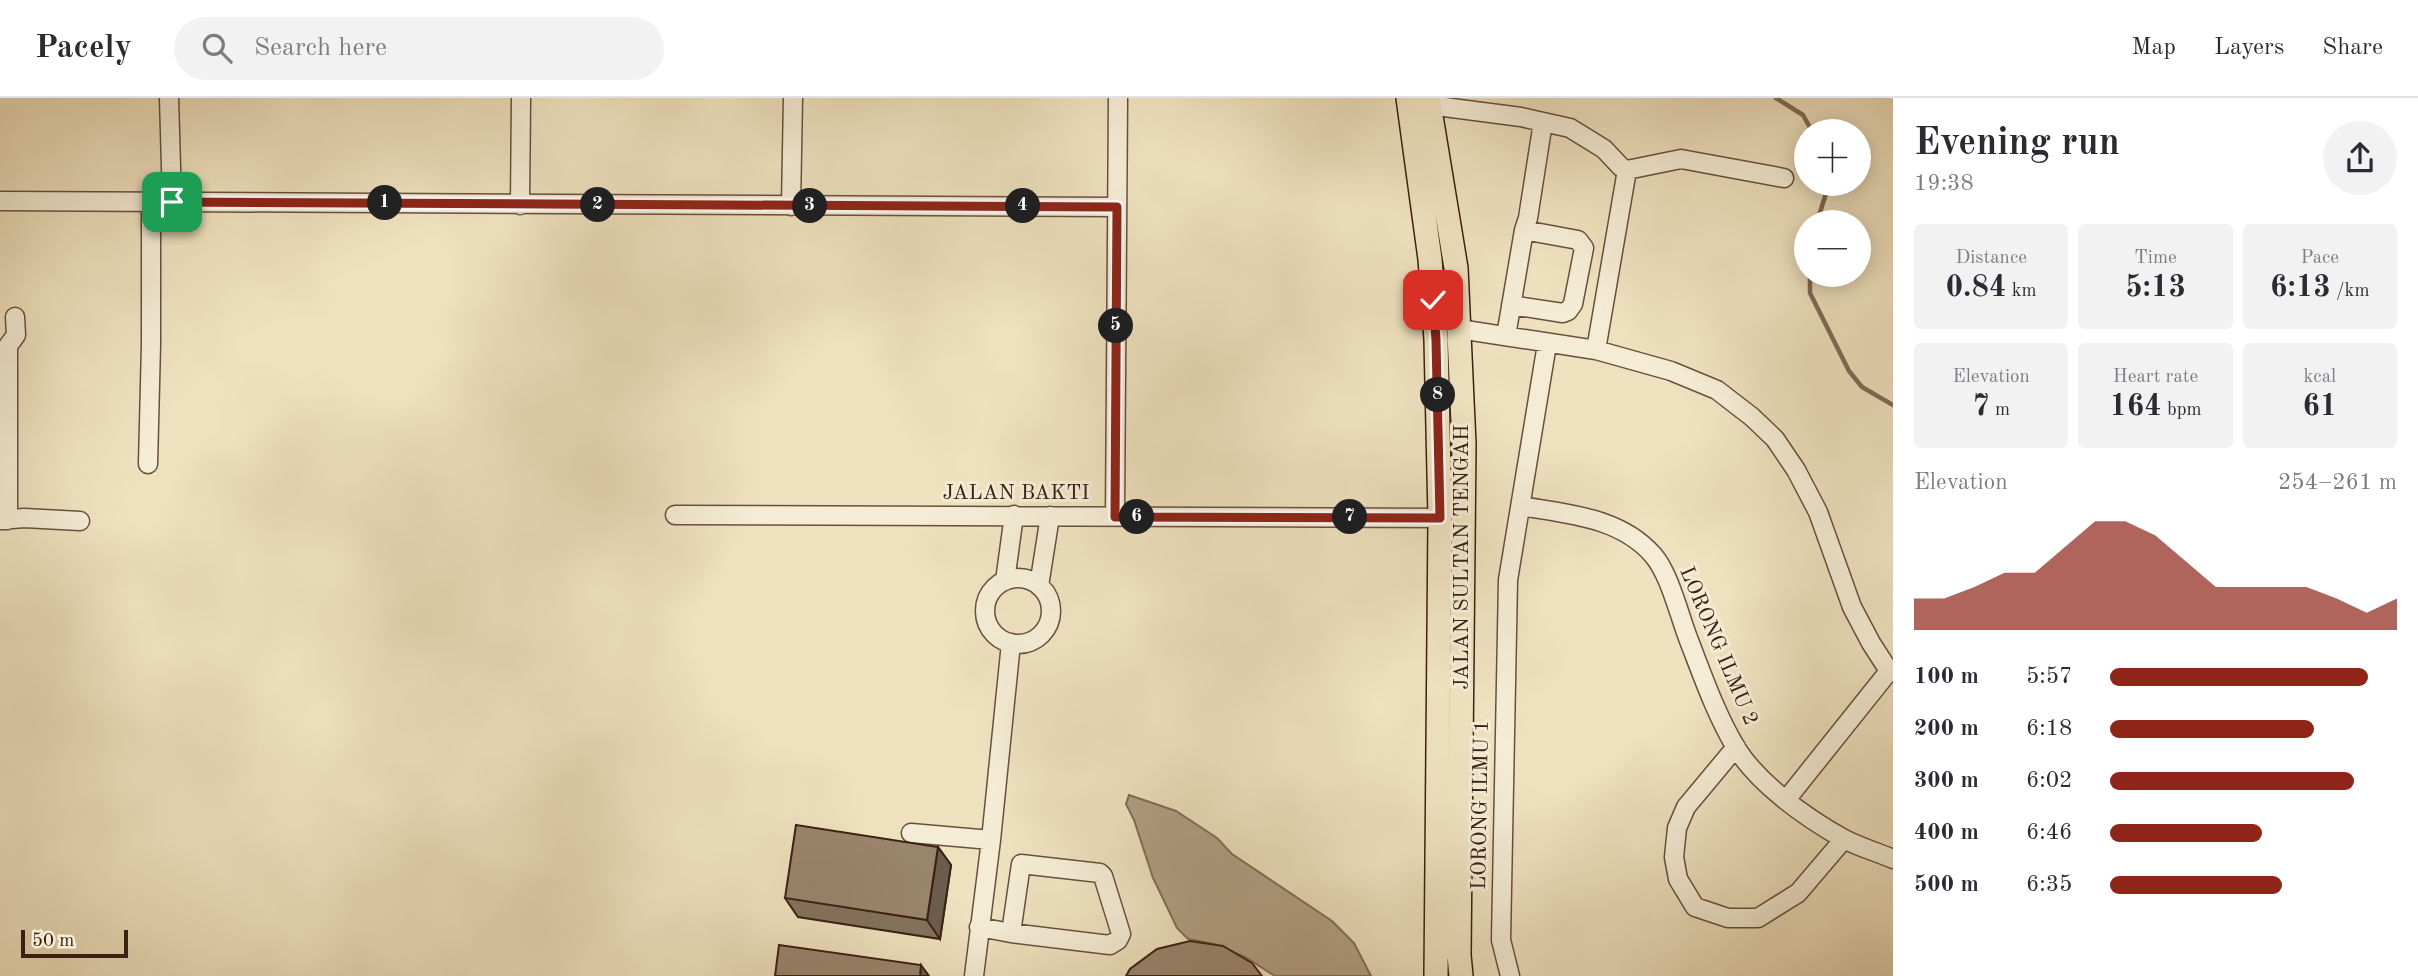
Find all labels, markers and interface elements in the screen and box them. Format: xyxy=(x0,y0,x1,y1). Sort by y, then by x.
search box xyxy=(174,17,664,80)
icon: search xyxy=(198,29,236,67)
text: Pacely xyxy=(35,32,132,65)
text: Search here xyxy=(254,35,387,61)
text: Map xyxy=(2132,36,2176,60)
text: Layers xyxy=(2214,36,2284,60)
text: Share xyxy=(2322,36,2383,60)
map controls xyxy=(1794,119,1871,287)
button: + xyxy=(1794,119,1871,196)
button: share xyxy=(2323,121,2397,195)
text: Evening run xyxy=(1914,125,2120,163)
pin xyxy=(142,172,202,232)
text: 19:38 xyxy=(1914,172,1974,195)
icon: arrive xyxy=(153,183,191,221)
pin: 1 xyxy=(368,186,402,220)
pin: 2 xyxy=(580,188,616,222)
pin: 3 xyxy=(792,188,828,224)
pin: 4 xyxy=(1006,188,1040,224)
text: 1 xyxy=(379,193,390,212)
text: 2 xyxy=(592,195,603,214)
text: 3 xyxy=(804,196,815,215)
text: 4 xyxy=(1017,196,1028,215)
button: − xyxy=(1794,210,1871,287)
text: Distance xyxy=(1955,249,2027,268)
text: Time xyxy=(2134,249,2177,268)
text: Pace xyxy=(2301,249,2339,268)
pin xyxy=(1403,270,1463,330)
text: 0.84 xyxy=(1946,273,2006,303)
text: 5:13 xyxy=(2125,273,2186,303)
text: 6:13 xyxy=(2270,273,2331,303)
icon: check xyxy=(1414,281,1452,319)
text: km xyxy=(2006,282,2037,301)
text: /km xyxy=(2331,282,2370,301)
pin: 5 xyxy=(1098,308,1134,344)
text: 5 xyxy=(1110,316,1121,335)
text: Elevation xyxy=(1953,368,2030,387)
text: Heart rate xyxy=(2113,368,2198,387)
text: kcal xyxy=(2303,368,2336,387)
pin: 8 xyxy=(1420,378,1456,412)
text: 8 xyxy=(1432,385,1443,404)
text: 7 xyxy=(1972,392,1990,422)
text: 164 xyxy=(2109,392,2162,422)
text: 61 xyxy=(2302,392,2337,422)
text: m xyxy=(1990,401,2010,420)
text: bpm xyxy=(2162,401,2202,420)
street label: JALAN SULTAN TENGAH xyxy=(1452,424,1473,690)
text: Elevation xyxy=(1914,471,2008,494)
text: 254–261 m xyxy=(2278,471,2397,494)
street label: JALAN BAKTI xyxy=(942,483,1090,504)
pin: 6 xyxy=(1120,500,1154,534)
pin: 7 xyxy=(1332,500,1368,534)
text: 6 xyxy=(1131,507,1142,526)
text: 7 xyxy=(1344,507,1355,526)
street label: LORONG ILMU 2 xyxy=(1675,564,1761,728)
text: 100 m xyxy=(1914,665,1979,688)
text: 5:57 xyxy=(2026,665,2072,688)
text: 200 m xyxy=(1914,717,1979,740)
text: 6:18 xyxy=(2026,717,2072,740)
street label: LORONG ILMU 1 xyxy=(1469,720,1493,890)
text: 300 m xyxy=(1914,769,1979,792)
text: 6:02 xyxy=(2026,769,2072,792)
text: 400 m xyxy=(1914,821,1979,844)
text: 6:46 xyxy=(2026,821,2072,844)
text: 500 m xyxy=(1914,873,1979,896)
text: 6:35 xyxy=(2026,873,2072,896)
scale bar xyxy=(21,927,128,959)
text: 50 m xyxy=(32,932,74,951)

